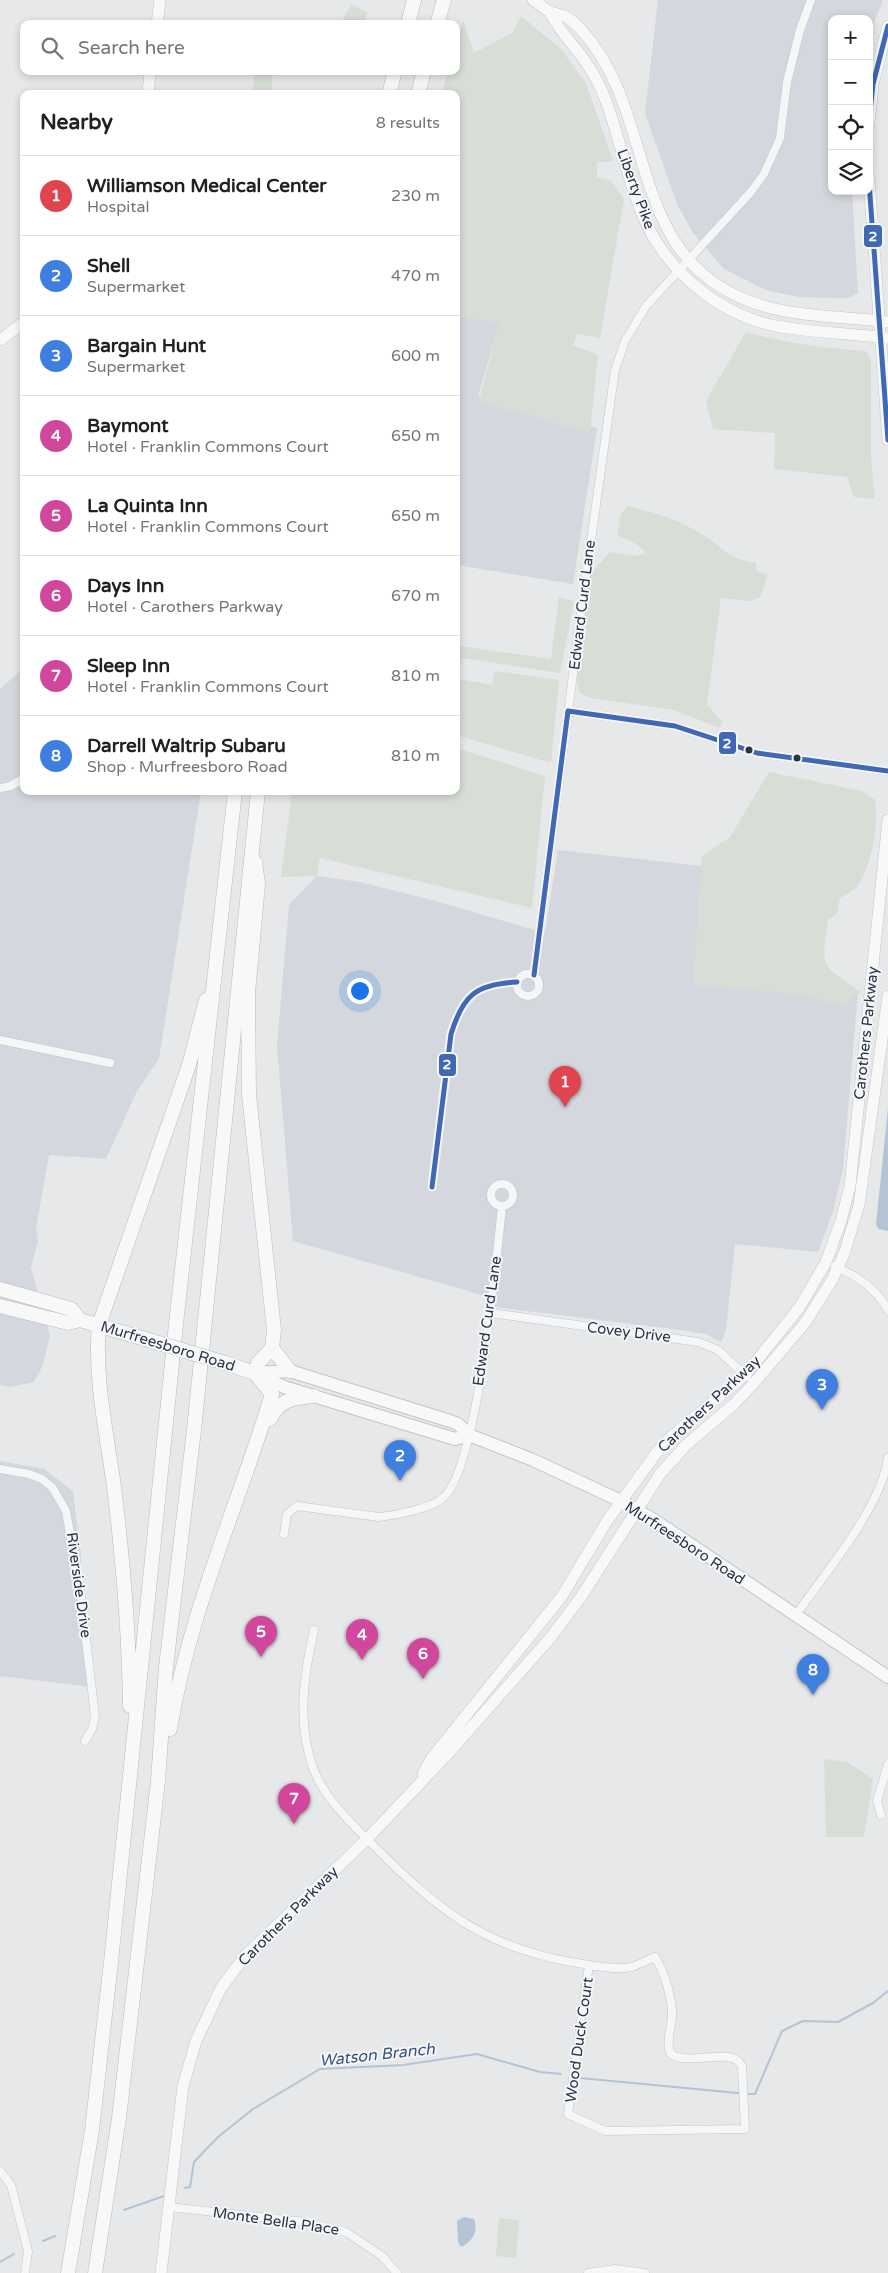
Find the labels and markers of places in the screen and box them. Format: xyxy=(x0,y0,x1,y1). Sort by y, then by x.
unlabelled marker xyxy=(744,745,754,755)
unlabelled marker xyxy=(792,753,802,763)
pin: 1 xyxy=(549,1066,581,1107)
pin: 3 xyxy=(806,1369,838,1410)
pin: 2 xyxy=(384,1440,416,1481)
pin: 5 xyxy=(245,1616,277,1657)
pin: 4 xyxy=(346,1619,378,1660)
pin: 6 xyxy=(407,1638,439,1679)
pin: 8 xyxy=(797,1654,829,1695)
pin: 7 xyxy=(278,1783,310,1824)

